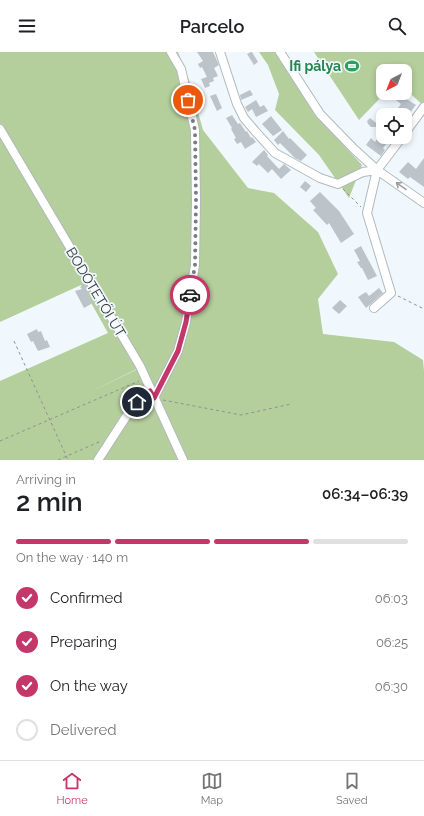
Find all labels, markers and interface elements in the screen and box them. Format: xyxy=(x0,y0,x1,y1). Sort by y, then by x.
icon: menu xyxy=(16,15,38,37)
icon: search xyxy=(386,15,408,37)
text: Parcelo xyxy=(180,16,244,37)
place label: Ifi pálya xyxy=(289,58,341,74)
sports icon: Ifi pálya xyxy=(344,58,360,74)
north arrow xyxy=(376,64,412,100)
map controls xyxy=(376,64,412,144)
pin xyxy=(171,83,205,117)
icon: bag xyxy=(177,89,199,111)
button: locate xyxy=(376,108,412,144)
one-way arrow xyxy=(395,182,406,190)
street label: BODÓTETŐI ÚT xyxy=(63,244,130,340)
courier xyxy=(170,275,210,315)
icon: car xyxy=(179,284,201,306)
pin xyxy=(120,385,154,419)
icon: home xyxy=(126,391,148,413)
text: Arriving in xyxy=(16,472,76,487)
text: 06:34–06:39 xyxy=(322,485,408,503)
text: 2 min xyxy=(16,487,83,517)
text: On the way · 140 m xyxy=(16,550,128,565)
icon: check xyxy=(16,587,38,609)
text: Confirmed xyxy=(50,589,123,607)
text: 06:03 xyxy=(375,591,408,606)
icon: check xyxy=(16,631,38,653)
text: Preparing xyxy=(50,633,117,651)
text: 06:25 xyxy=(376,635,408,650)
icon: check xyxy=(16,675,38,697)
text: On the way xyxy=(50,677,128,695)
text: 06:30 xyxy=(375,679,408,694)
text: Delivered xyxy=(50,721,117,739)
tab: Home xyxy=(57,770,88,807)
tab: Map xyxy=(201,770,223,807)
tab: Saved xyxy=(336,770,367,807)

